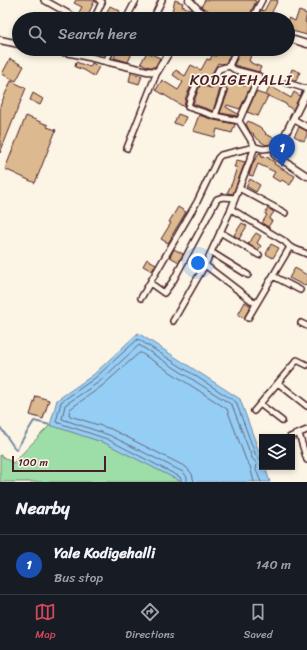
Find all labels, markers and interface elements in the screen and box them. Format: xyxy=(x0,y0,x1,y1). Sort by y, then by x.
search box xyxy=(12,12,295,56)
text: Search here xyxy=(58,21,137,47)
icon: search xyxy=(26,23,48,45)
district label: KODIGEHALLI xyxy=(190,67,292,93)
pin: 1 xyxy=(269,134,295,167)
your location xyxy=(188,253,208,273)
map controls xyxy=(259,434,295,470)
button: layers xyxy=(259,434,295,470)
text: 100 m xyxy=(18,453,48,472)
scale bar xyxy=(12,454,106,473)
text: Nearby xyxy=(16,493,70,523)
text: Yale Kodigehalli xyxy=(54,540,155,566)
text: 1 xyxy=(26,553,32,576)
text: 140 m xyxy=(256,553,291,576)
text: Bus stop xyxy=(54,566,103,589)
tab: Map xyxy=(34,601,56,644)
tab: Directions xyxy=(125,601,175,644)
tab: Saved xyxy=(244,601,273,644)

